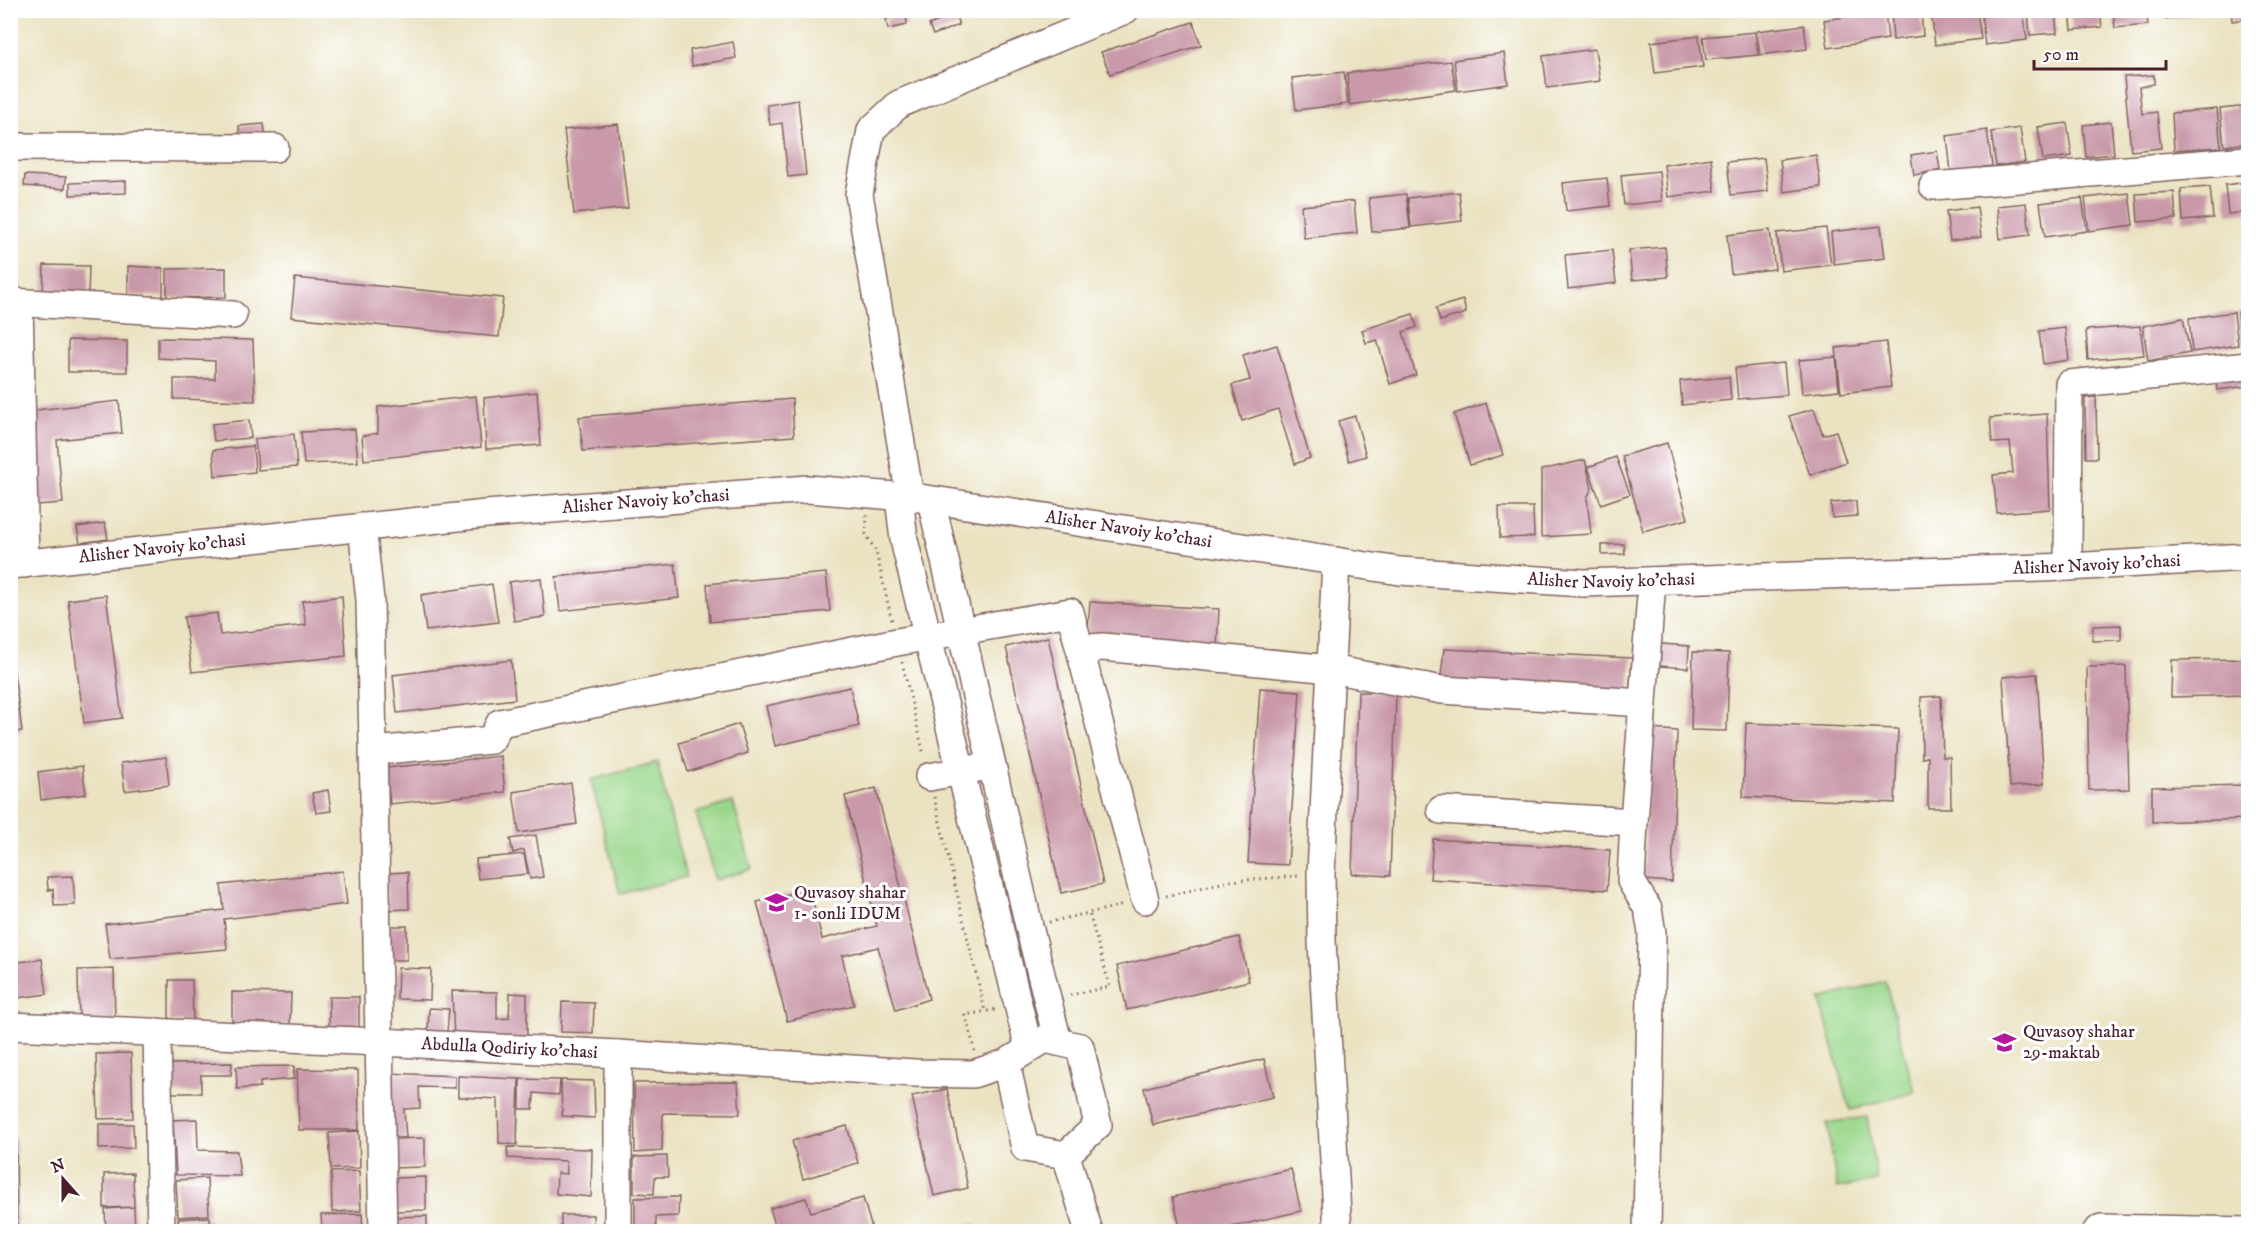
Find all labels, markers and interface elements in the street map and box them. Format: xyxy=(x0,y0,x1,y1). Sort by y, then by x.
scale bar xyxy=(2034,33,2166,71)
text: 50 m xyxy=(2043,44,2079,66)
street label: Alisher Navoiy ko'chasi xyxy=(561,484,730,519)
street label: Alisher Navoiy ko'chasi xyxy=(1044,506,1213,553)
street label: Alisher Navoiy ko'chasi xyxy=(77,529,247,569)
street label: Alisher Navoiy ko'chasi xyxy=(2013,550,2181,580)
street label: Alisher Navoiy ko'chasi xyxy=(1527,568,1695,594)
place label: Quvasoy shahar 1- sonli IDUM xyxy=(794,882,906,925)
school or university icon: Quvasoy shahar 1- sonli IDUM xyxy=(763,890,789,916)
place label: Quvasoy shahar 29-maktab xyxy=(2023,1021,2135,1064)
school or university icon: Quvasoy shahar 29-maktab xyxy=(1992,1029,2018,1055)
street label: Abdulla Qodiriy ko'chasi xyxy=(421,1033,598,1064)
north arrow xyxy=(33,1149,93,1209)
text: N xyxy=(48,1154,68,1178)

